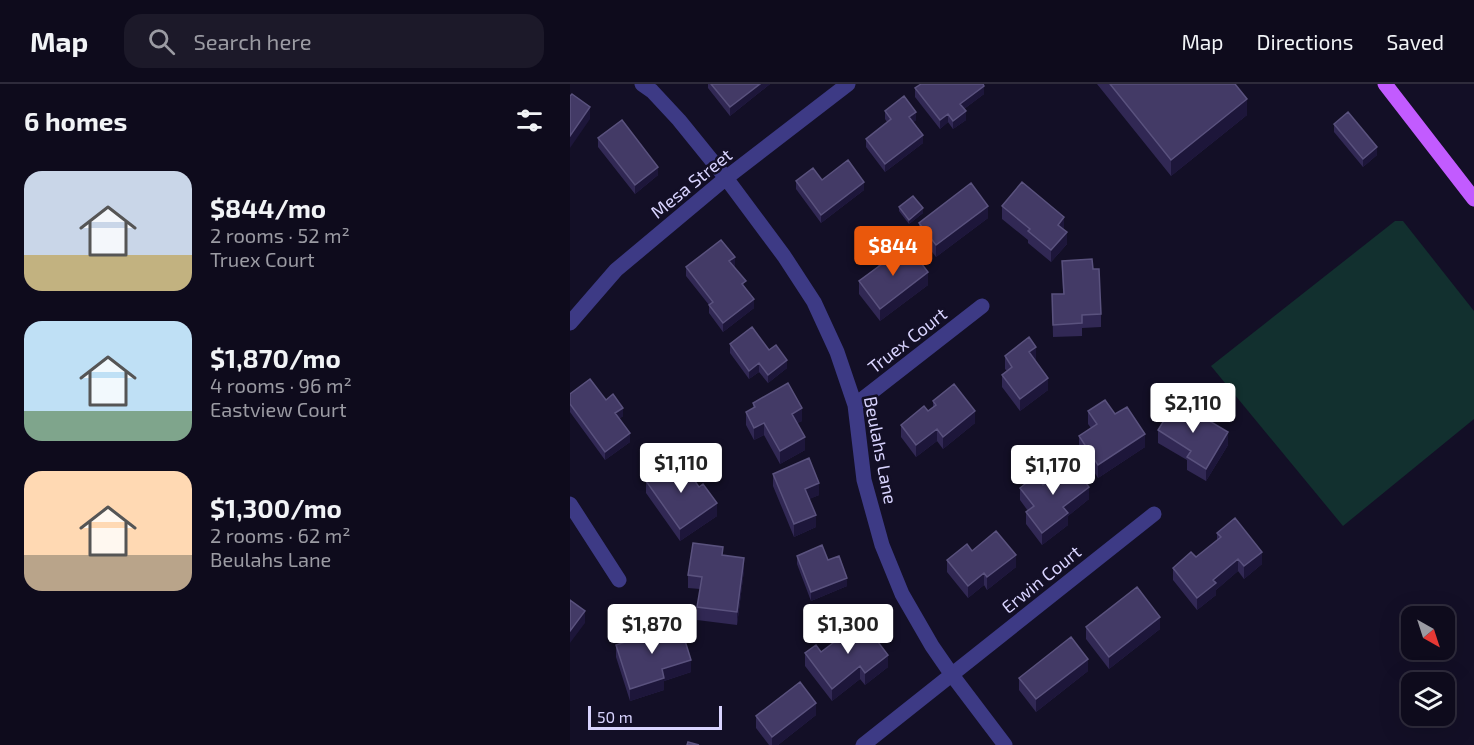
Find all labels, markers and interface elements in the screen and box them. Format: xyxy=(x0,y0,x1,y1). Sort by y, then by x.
search box xyxy=(124,14,544,68)
text: Map xyxy=(30,24,88,58)
icon: search xyxy=(145,25,178,58)
text: Search here xyxy=(193,28,312,54)
text: Map xyxy=(1181,29,1224,54)
text: Directions xyxy=(1257,29,1353,54)
text: Saved xyxy=(1386,29,1444,54)
icon: filters xyxy=(513,104,546,137)
text: 6 homes xyxy=(24,105,127,136)
street label: Mesa Street xyxy=(646,143,736,223)
text: $844/mo xyxy=(210,192,326,223)
icon: home xyxy=(72,195,144,267)
text: 2 rooms · 52 m² xyxy=(210,223,350,247)
pin: $844 xyxy=(857,226,929,277)
text: $844 xyxy=(868,233,918,257)
text: Truex Court xyxy=(210,247,315,271)
street label: Truex Court xyxy=(863,302,951,378)
text: $1,870/mo xyxy=(210,342,341,373)
icon: home xyxy=(72,345,144,417)
text: 4 rooms · 96 m² xyxy=(210,373,352,397)
pin: $2,110 xyxy=(1144,383,1242,434)
text: $2,110 xyxy=(1164,390,1222,414)
street label: Beulahs Lane xyxy=(860,394,902,506)
text: Eastview Court xyxy=(210,397,347,421)
pin: $1,110 xyxy=(632,443,730,494)
pin: $1,170 xyxy=(1004,445,1102,496)
text: $1,110 xyxy=(654,450,708,474)
text: $1,170 xyxy=(1025,452,1081,476)
text: $1,300/mo xyxy=(210,492,342,523)
icon: home xyxy=(72,495,144,567)
text: 2 rooms · 62 m² xyxy=(210,523,350,547)
street label: Erwin Court xyxy=(997,540,1085,618)
text: Beulahs Lane xyxy=(210,547,331,571)
pin: $1,870 xyxy=(603,604,701,655)
pin: $1,300 xyxy=(799,604,897,655)
north arrow xyxy=(1401,606,1455,660)
map controls xyxy=(1401,606,1455,726)
text: $1,870 xyxy=(622,611,682,635)
text: $1,300 xyxy=(817,611,879,635)
button: layers xyxy=(1401,672,1455,726)
scale bar xyxy=(588,703,722,730)
text: 50 m xyxy=(597,707,633,726)

